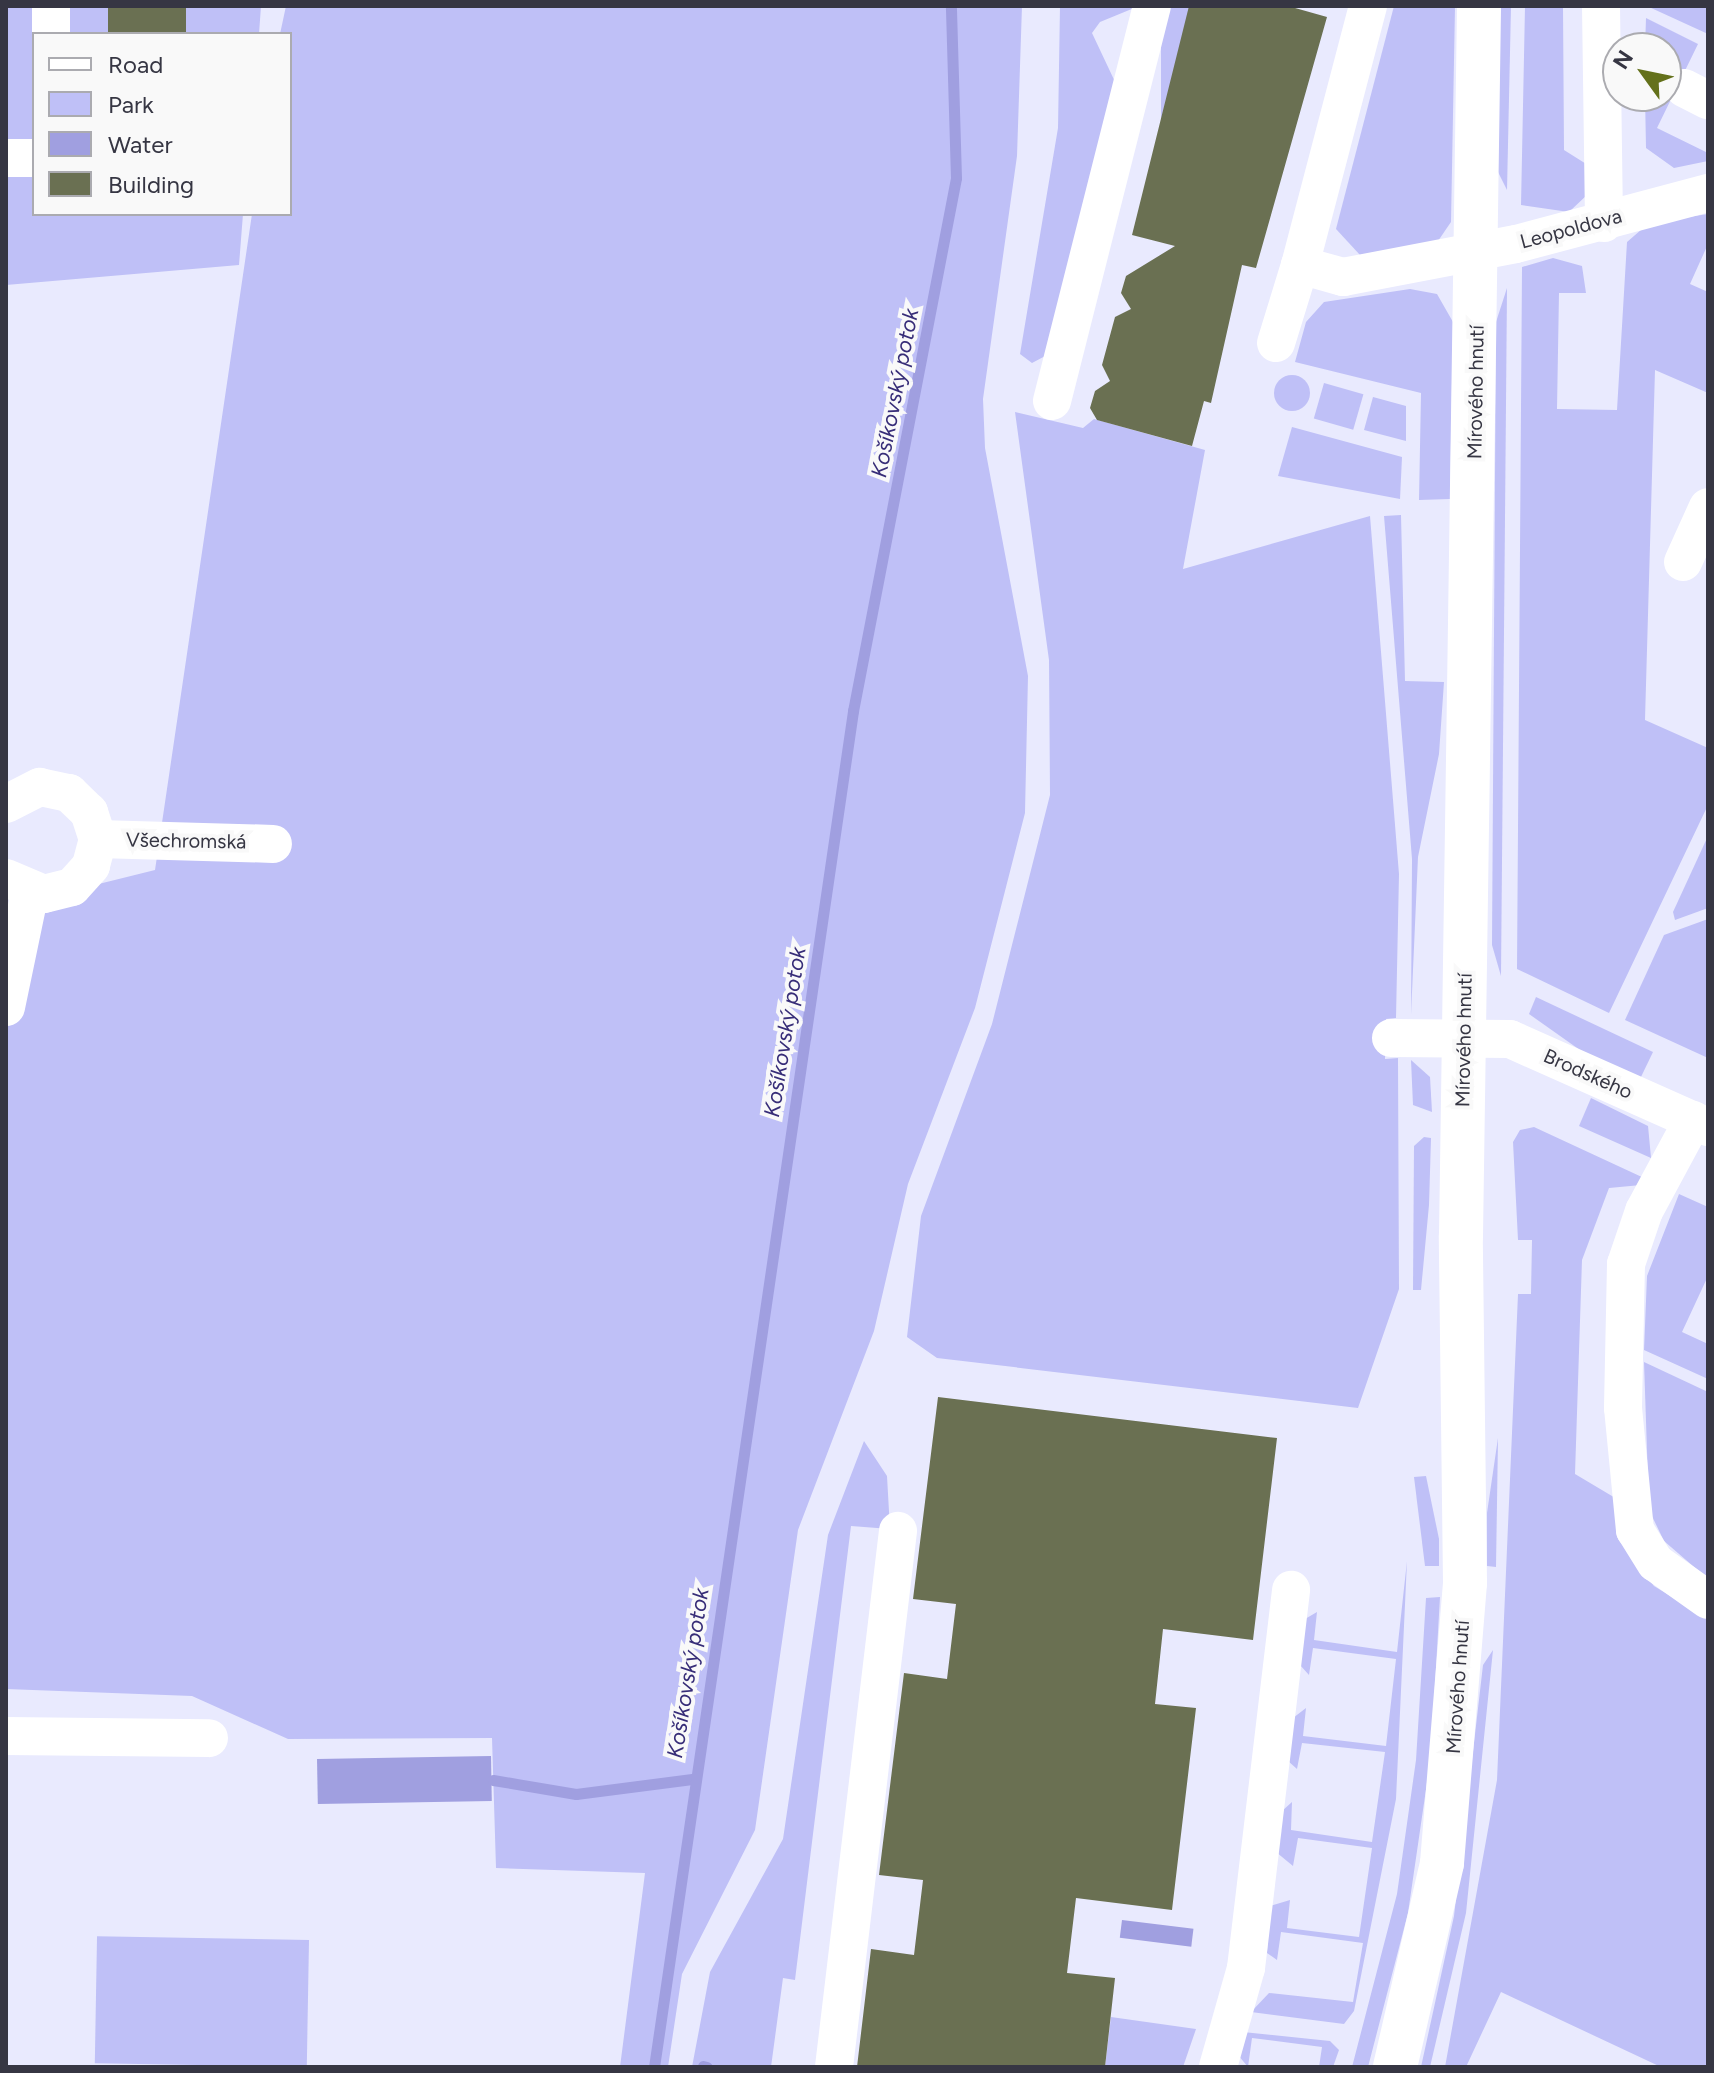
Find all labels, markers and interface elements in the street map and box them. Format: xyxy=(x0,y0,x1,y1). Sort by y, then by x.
legend xyxy=(32,32,292,216)
north arrow xyxy=(1602,32,1682,112)
text: N xyxy=(1607,45,1639,74)
text: Road xyxy=(108,50,163,79)
text: Park xyxy=(108,90,154,119)
text: Water xyxy=(108,130,173,159)
text: Building xyxy=(108,170,194,199)
street label: Leopoldova xyxy=(1518,204,1624,254)
water label: Košíkovský potok xyxy=(866,306,924,480)
street label: Mírového hnutí xyxy=(1463,325,1489,459)
street label: Všechromská xyxy=(126,828,246,854)
water label: Košíkovský potok xyxy=(759,945,811,1119)
street label: Mírového hnutí xyxy=(1451,973,1477,1107)
street label: Brodského xyxy=(1540,1044,1636,1104)
water label: Košíkovský potok xyxy=(662,1586,714,1760)
street label: Mírového hnutí xyxy=(1441,1619,1475,1755)

